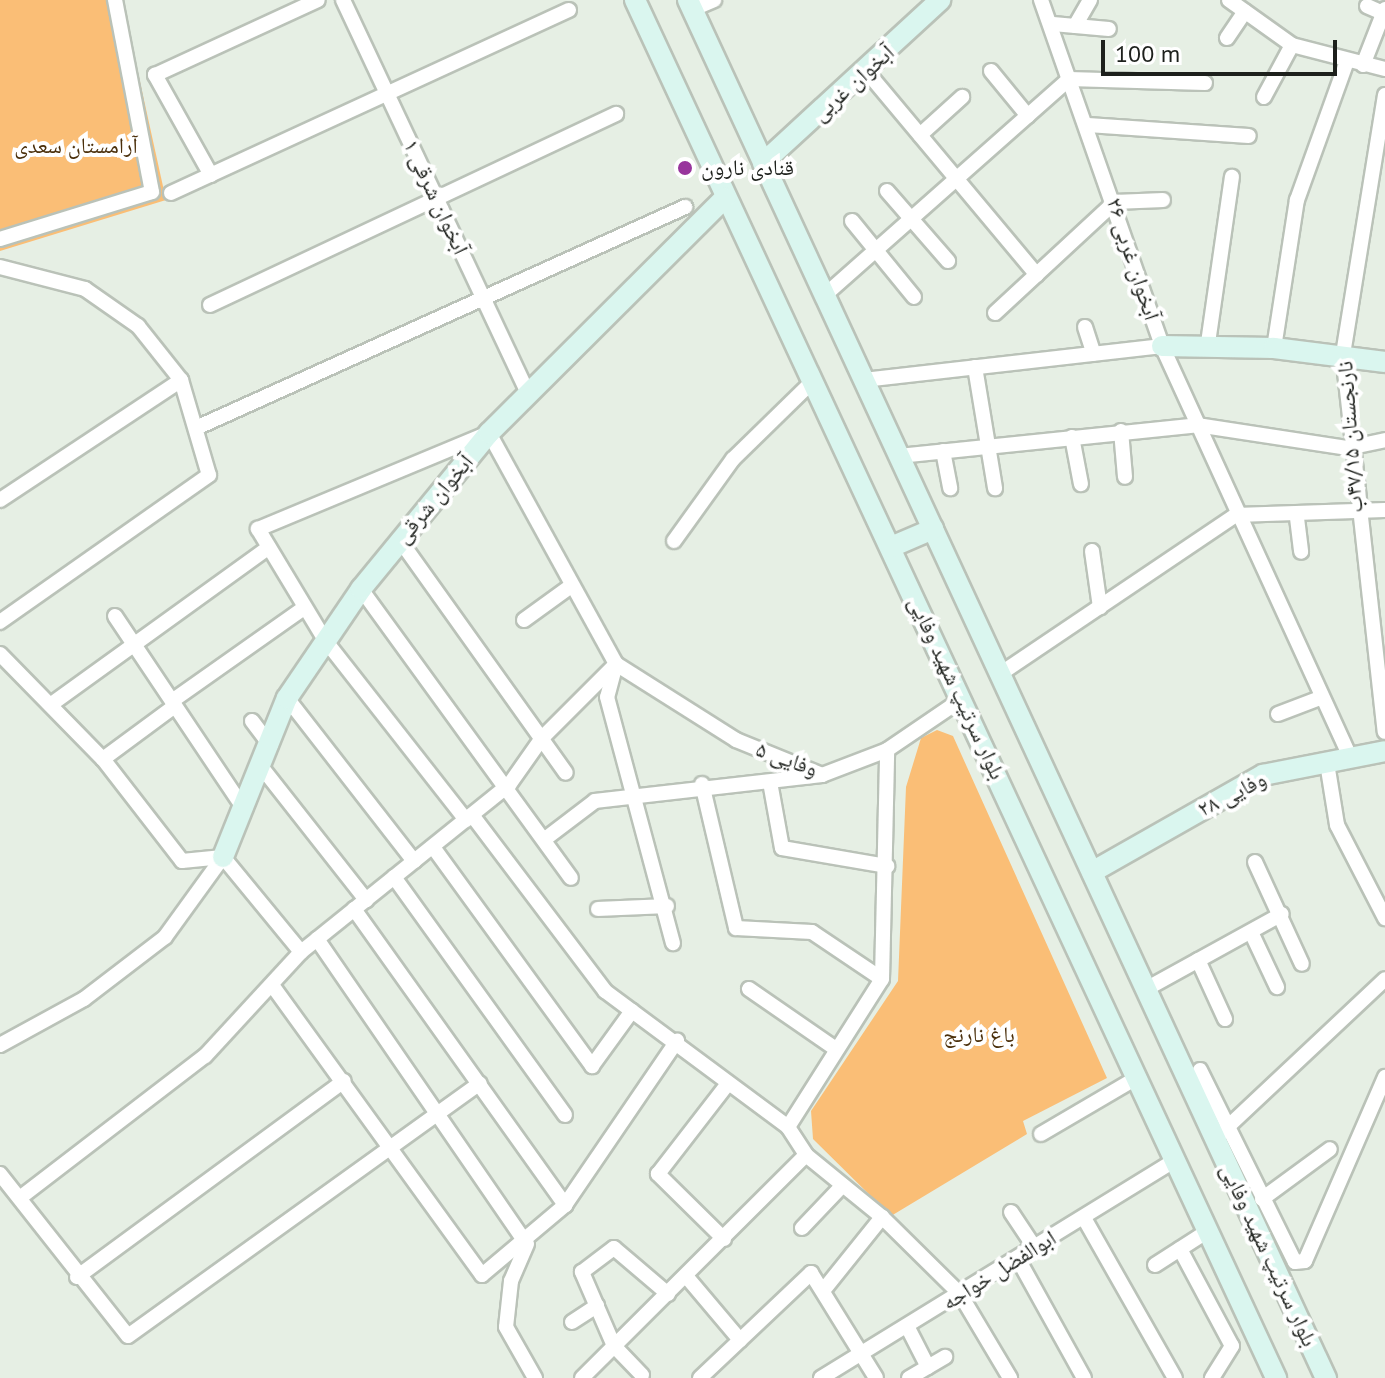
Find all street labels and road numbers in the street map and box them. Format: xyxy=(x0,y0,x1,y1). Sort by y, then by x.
street label: آبخوان غربی xyxy=(806,39,900,127)
street label: آبخوان شرقی ۱ xyxy=(398,135,474,259)
street label: آبخوان غربی ۲۶ xyxy=(1101,195,1165,323)
street label: نارنجستان ۴۷/۱۵ب xyxy=(1332,360,1368,514)
street label: آبخوان شرقی xyxy=(389,449,479,549)
street label: بلوار سرتیپ شهید وفایی xyxy=(903,592,1011,784)
street label: وفایی ۵ xyxy=(753,736,821,782)
street label: وفایی ۲۸ xyxy=(1193,766,1271,822)
street label: بلوار سرتیپ شهید وفایی xyxy=(1215,1159,1323,1351)
street label: ابوالفضل خواجه xyxy=(937,1225,1061,1315)

